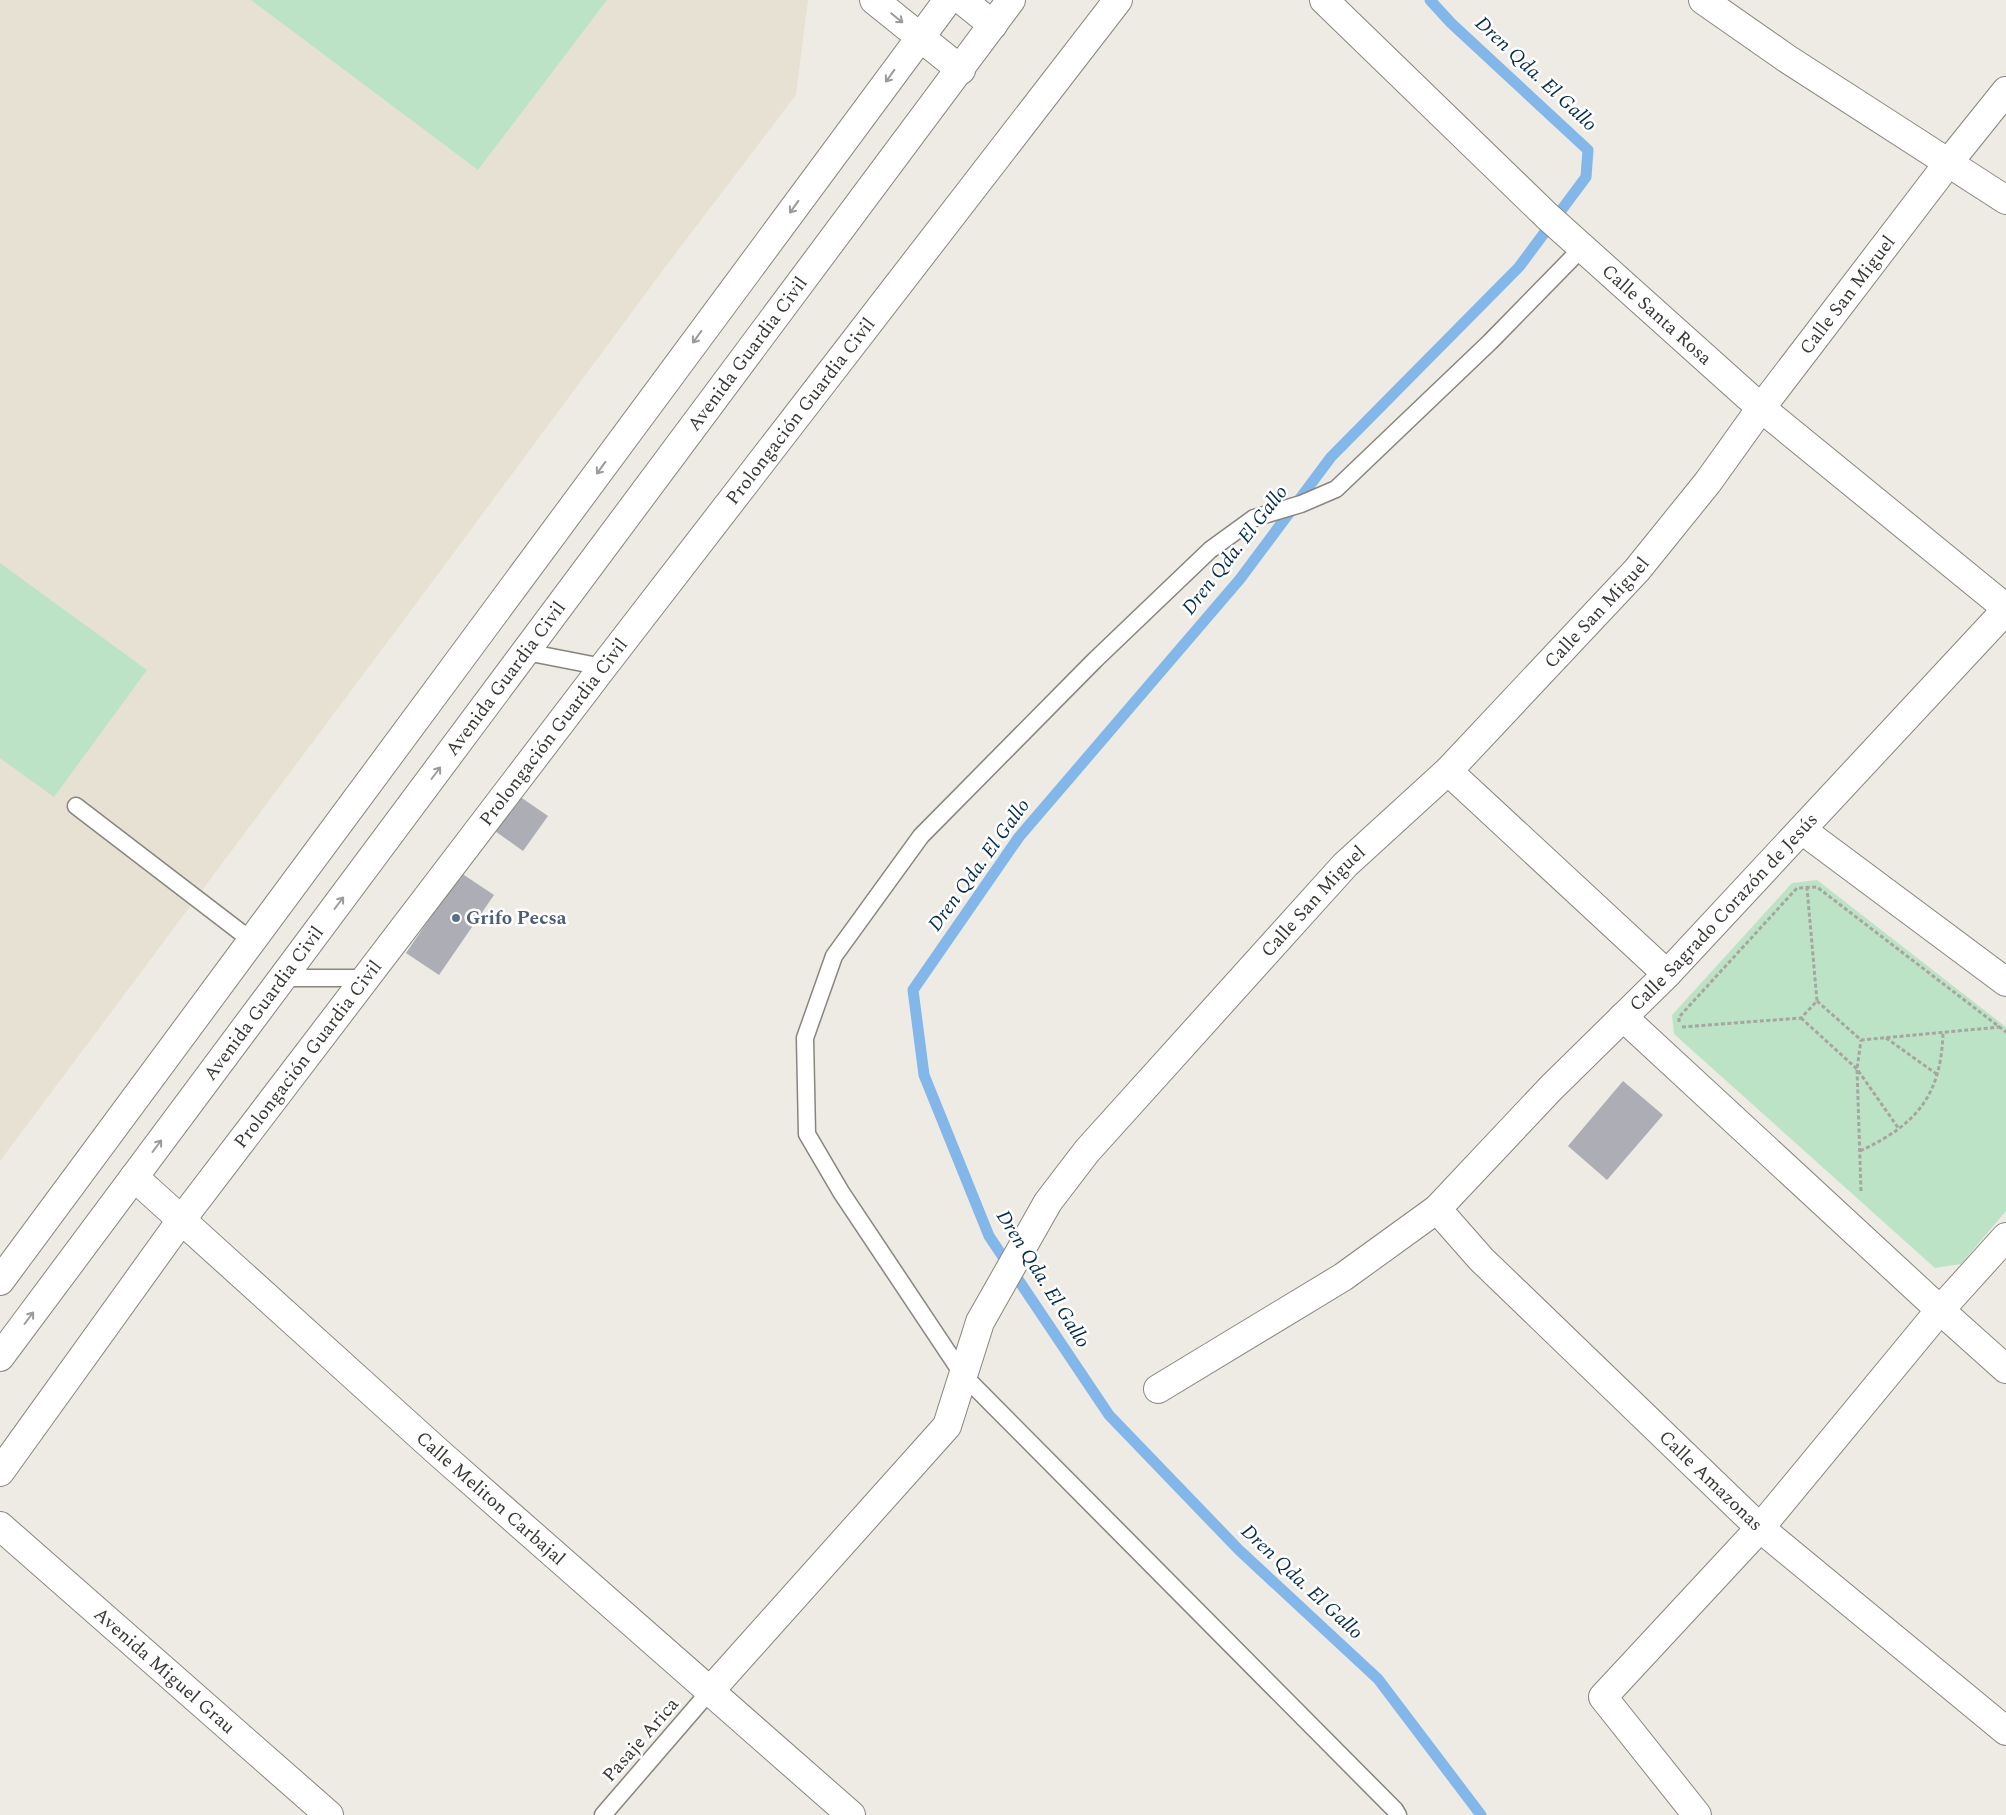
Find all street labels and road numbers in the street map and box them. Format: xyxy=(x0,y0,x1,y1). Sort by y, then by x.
street label: Calle San Miguel xyxy=(1792,229,1903,361)
street label: Calle Santa Rosa xyxy=(1595,257,1719,373)
street label: Avenida Guardia Civil xyxy=(680,270,815,437)
street label: Prolongación Guardia Civil xyxy=(719,311,882,511)
street label: Calle San Miguel xyxy=(1537,551,1657,675)
street label: Avenida Guardia Civil xyxy=(438,595,573,762)
street label: Prolongación Guardia Civil xyxy=(472,632,635,832)
street label: Calle Sagrado Corazón de Jesús xyxy=(1622,806,1825,1018)
street label: Calle San Miguel xyxy=(1254,838,1372,964)
street label: Avenida Guardia Civil xyxy=(196,920,331,1087)
street label: Prolongación Guardia Civil xyxy=(226,954,389,1155)
street label: Calle Amazonas xyxy=(1652,1423,1770,1538)
street label: Calle Meliton Carbajal xyxy=(409,1424,572,1572)
street label: Avenida Miguel Grau xyxy=(87,1600,242,1741)
street label: Pasaje Arica xyxy=(596,1690,687,1789)

